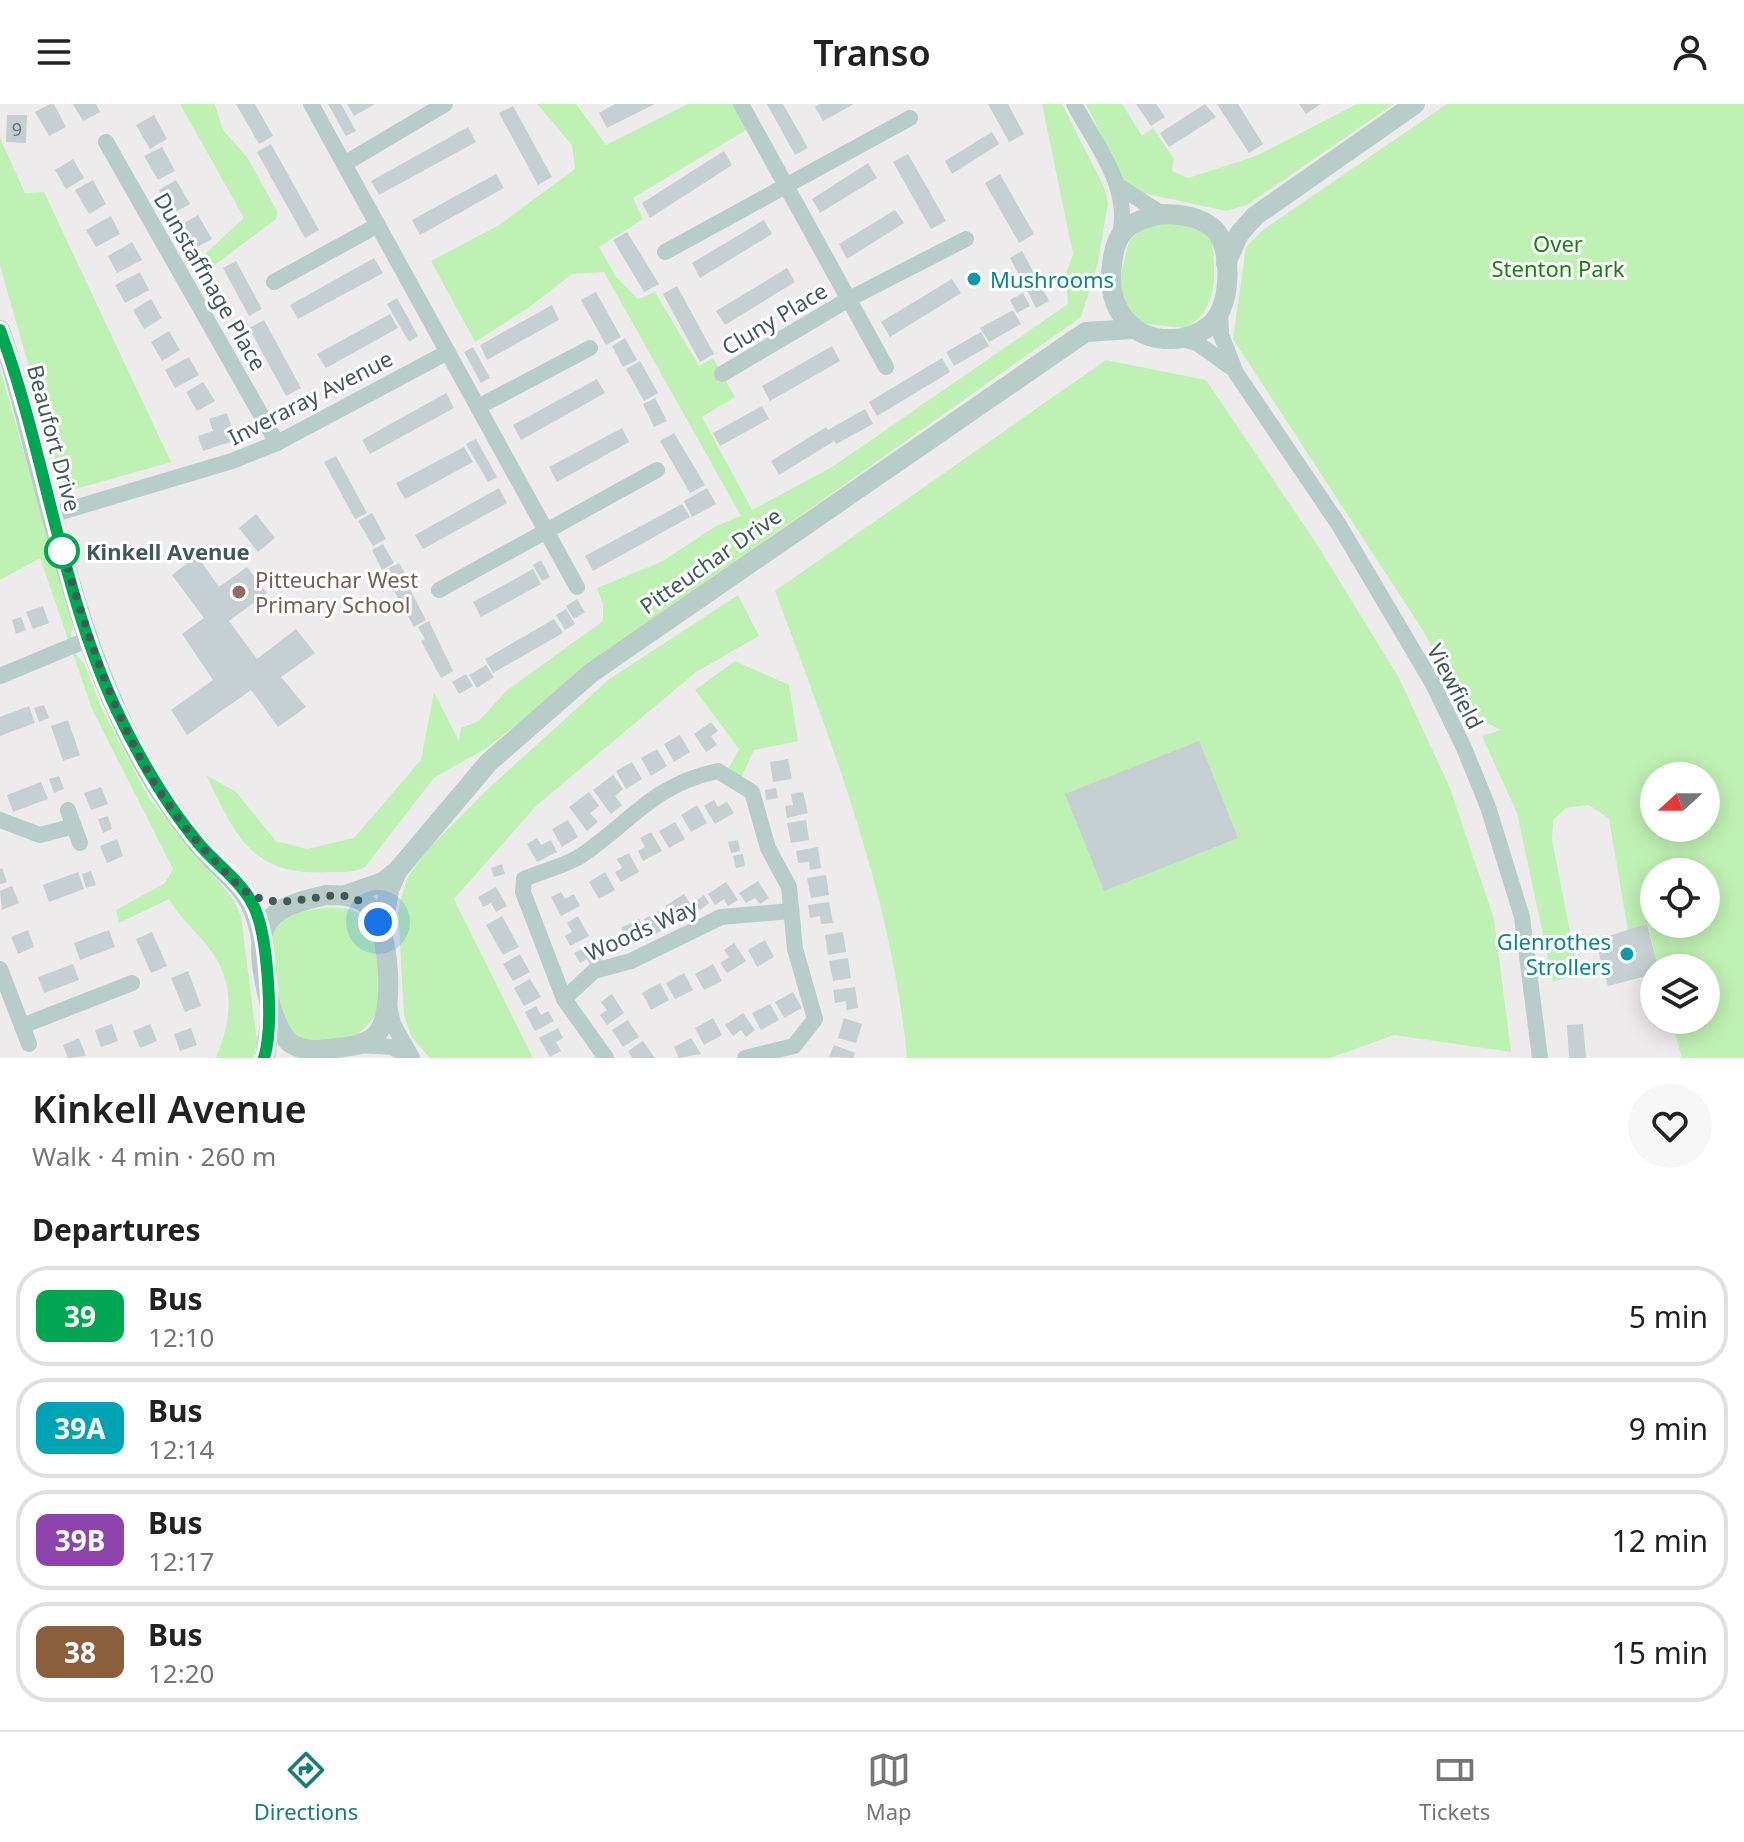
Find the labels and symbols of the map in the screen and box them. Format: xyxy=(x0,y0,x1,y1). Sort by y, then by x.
house number: 9 xyxy=(12,117,22,141)
street label: Dunstaffnage Place xyxy=(148,186,274,376)
park label: Over Stenton Park xyxy=(1491,228,1625,283)
place label: Mushrooms xyxy=(990,264,1114,294)
marker: Mushrooms xyxy=(965,270,983,288)
street label: Cluny Place xyxy=(716,275,832,361)
street label: Inveraray Avenue xyxy=(223,343,397,451)
street label: Beaufort Drive xyxy=(21,361,89,515)
street label: Pitteuchar Drive xyxy=(633,500,787,620)
marker: Kinkell Avenue xyxy=(45,534,79,568)
place label: Kinkell Avenue xyxy=(86,536,250,566)
place label: Pitteuchar West Primary School xyxy=(255,564,418,619)
marker: Pitteuchar West Primary School xyxy=(230,583,248,601)
street label: Viewfield xyxy=(1421,638,1491,734)
north arrow xyxy=(1640,762,1720,842)
street label: Woods Way xyxy=(580,891,703,967)
your location xyxy=(358,902,398,942)
place label: Glenrothes Strollers xyxy=(1497,926,1611,981)
marker: Glenrothes Strollers xyxy=(1618,945,1636,963)

